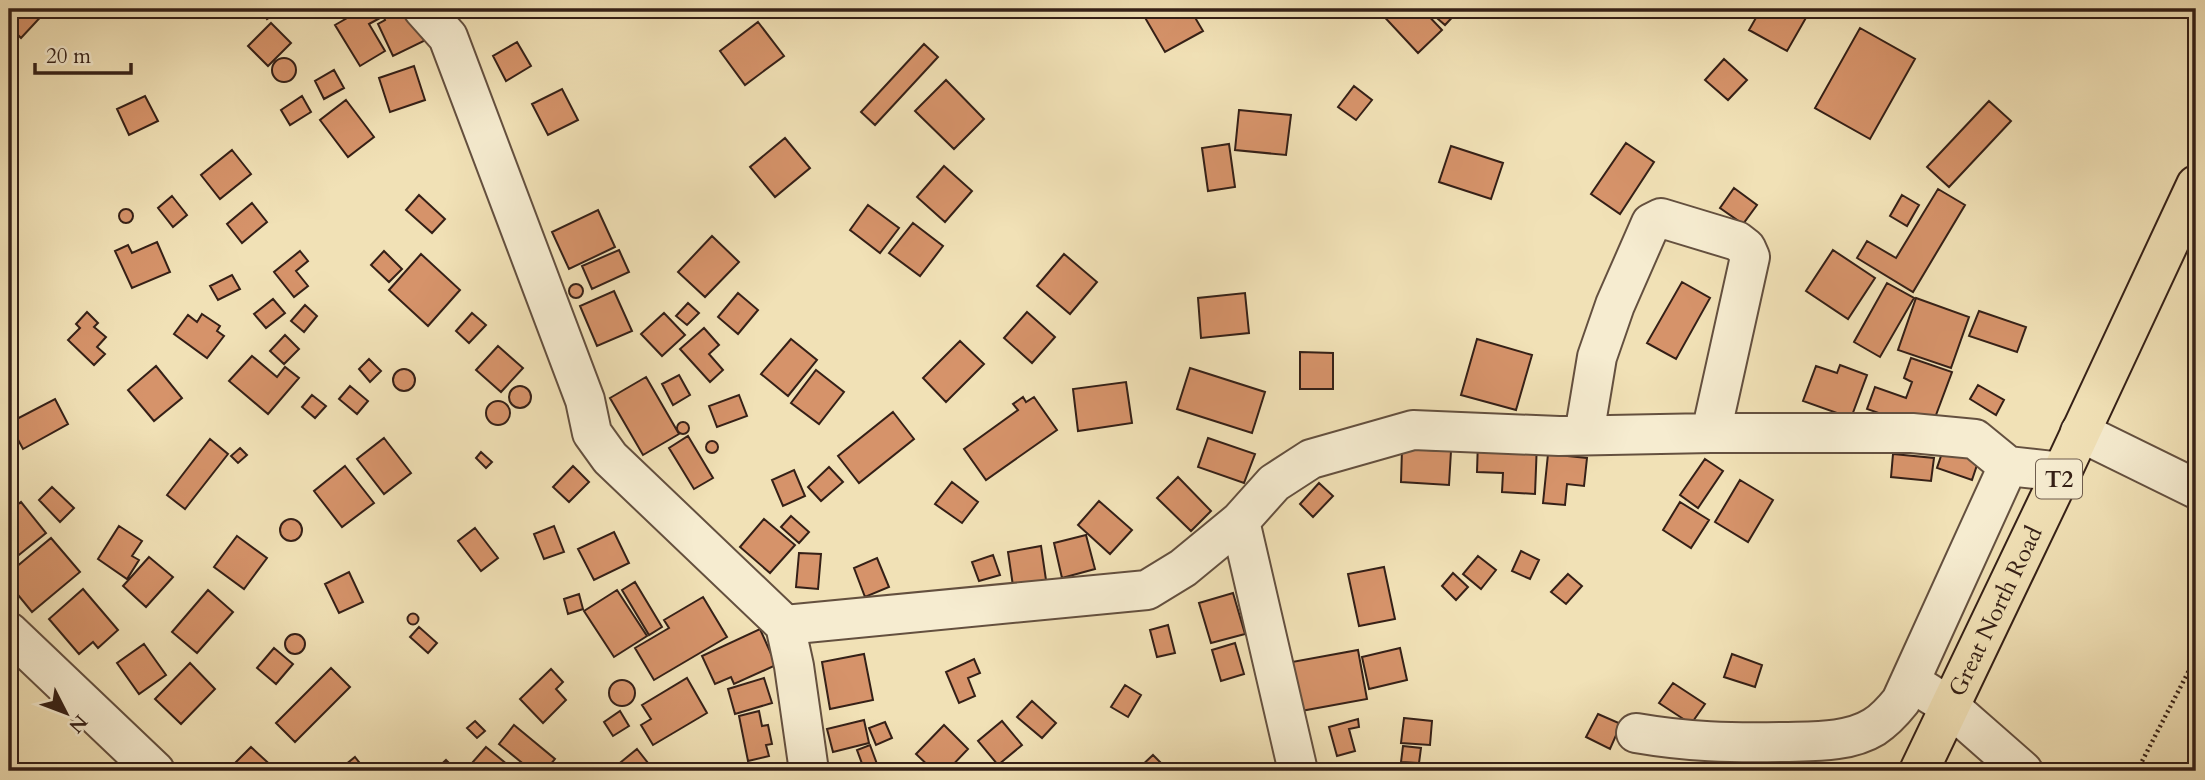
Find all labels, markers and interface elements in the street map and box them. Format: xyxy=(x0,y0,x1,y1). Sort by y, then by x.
scale bar xyxy=(35,32,131,76)
text: 20 m xyxy=(46,42,91,71)
road number: T2 xyxy=(2036,460,2082,499)
street label: Great North Road xyxy=(1941,521,2051,702)
north arrow xyxy=(32,678,102,748)
text: N xyxy=(62,709,93,739)

